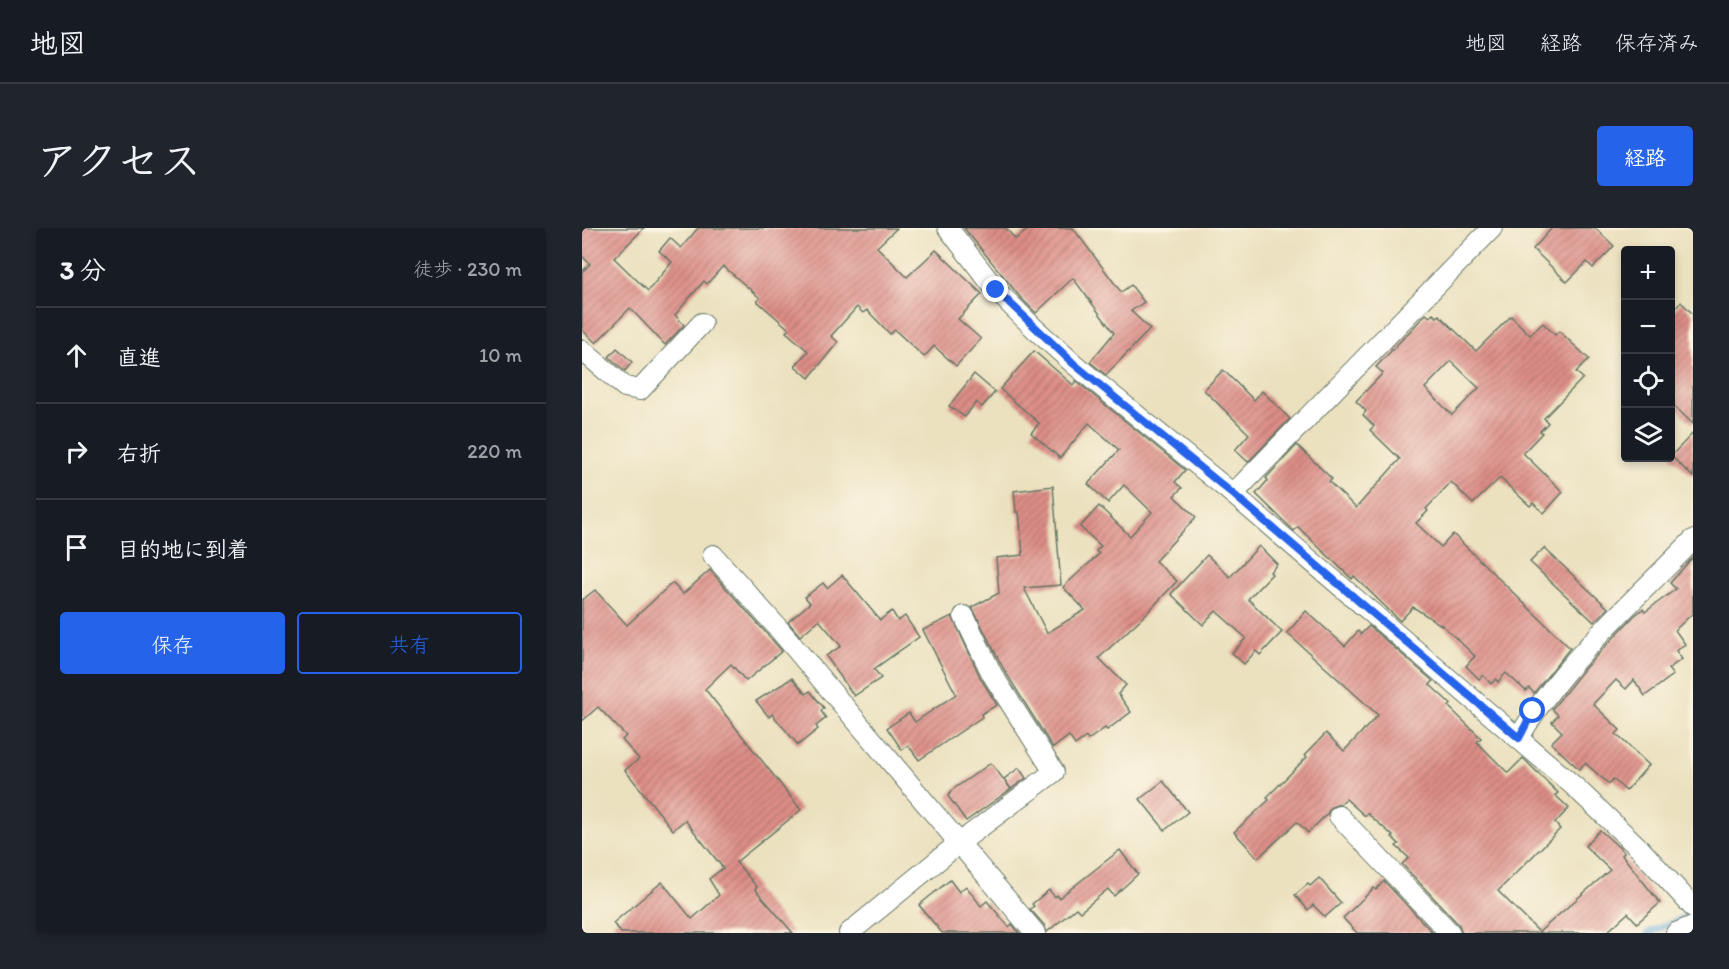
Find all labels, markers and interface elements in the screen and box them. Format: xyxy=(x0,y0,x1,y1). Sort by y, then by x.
text: 地図 xyxy=(30,26,86,60)
text: 地図 xyxy=(1465,30,1507,55)
text: 経路 xyxy=(1540,30,1582,55)
text: 保存済み xyxy=(1615,30,1699,55)
button: 経路 xyxy=(1597,126,1693,186)
text: アクセス xyxy=(36,135,201,186)
map controls xyxy=(1621,246,1675,462)
button: + xyxy=(1621,246,1675,300)
text: 3 分 xyxy=(60,254,106,286)
text: 徒歩 · 230 m xyxy=(413,257,522,281)
route end xyxy=(982,276,1008,302)
button: − xyxy=(1621,300,1675,354)
icon: ahead xyxy=(60,339,93,372)
text: 10 m xyxy=(479,343,522,367)
text: 直進 xyxy=(117,344,161,371)
button: locate xyxy=(1621,354,1675,408)
button: layers xyxy=(1621,408,1675,462)
icon: right xyxy=(60,435,93,468)
text: 220 m xyxy=(467,439,522,463)
text: 右折 xyxy=(117,440,161,467)
icon: arrive xyxy=(60,531,93,564)
text: 目的地に到着 xyxy=(117,536,249,563)
button: 保存 xyxy=(60,612,285,674)
button: 共有 xyxy=(297,612,522,674)
route start xyxy=(1519,697,1545,723)

